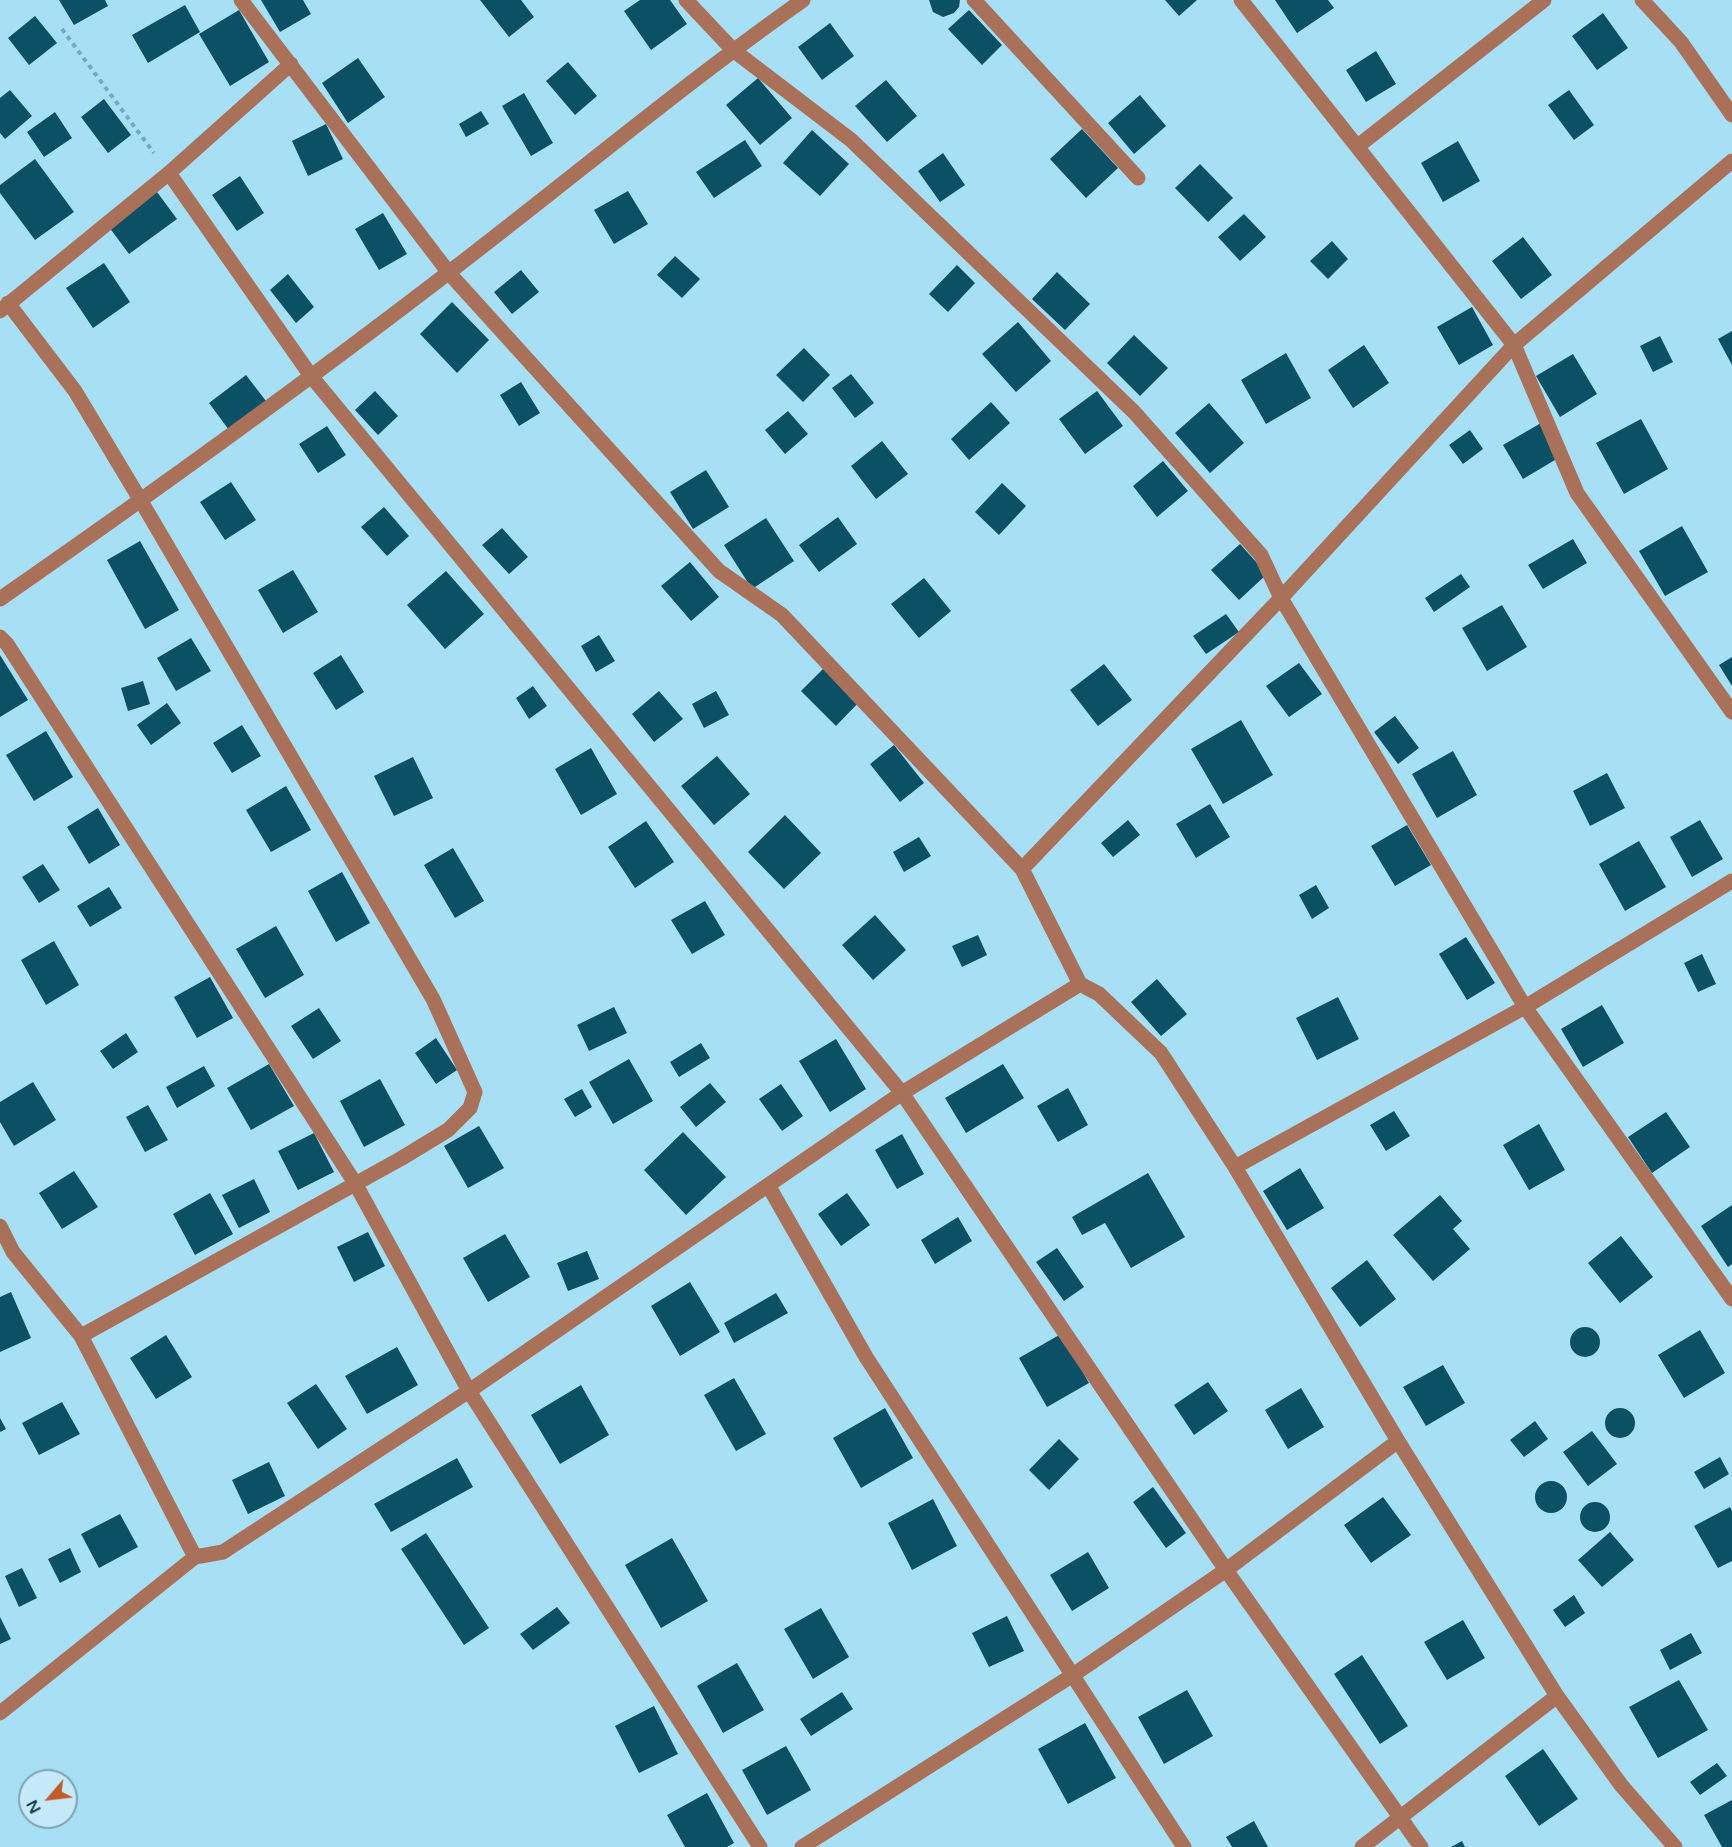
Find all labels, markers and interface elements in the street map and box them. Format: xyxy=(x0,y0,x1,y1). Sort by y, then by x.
north arrow xyxy=(18,1769,78,1829)
text: N xyxy=(22,1796,46,1817)

